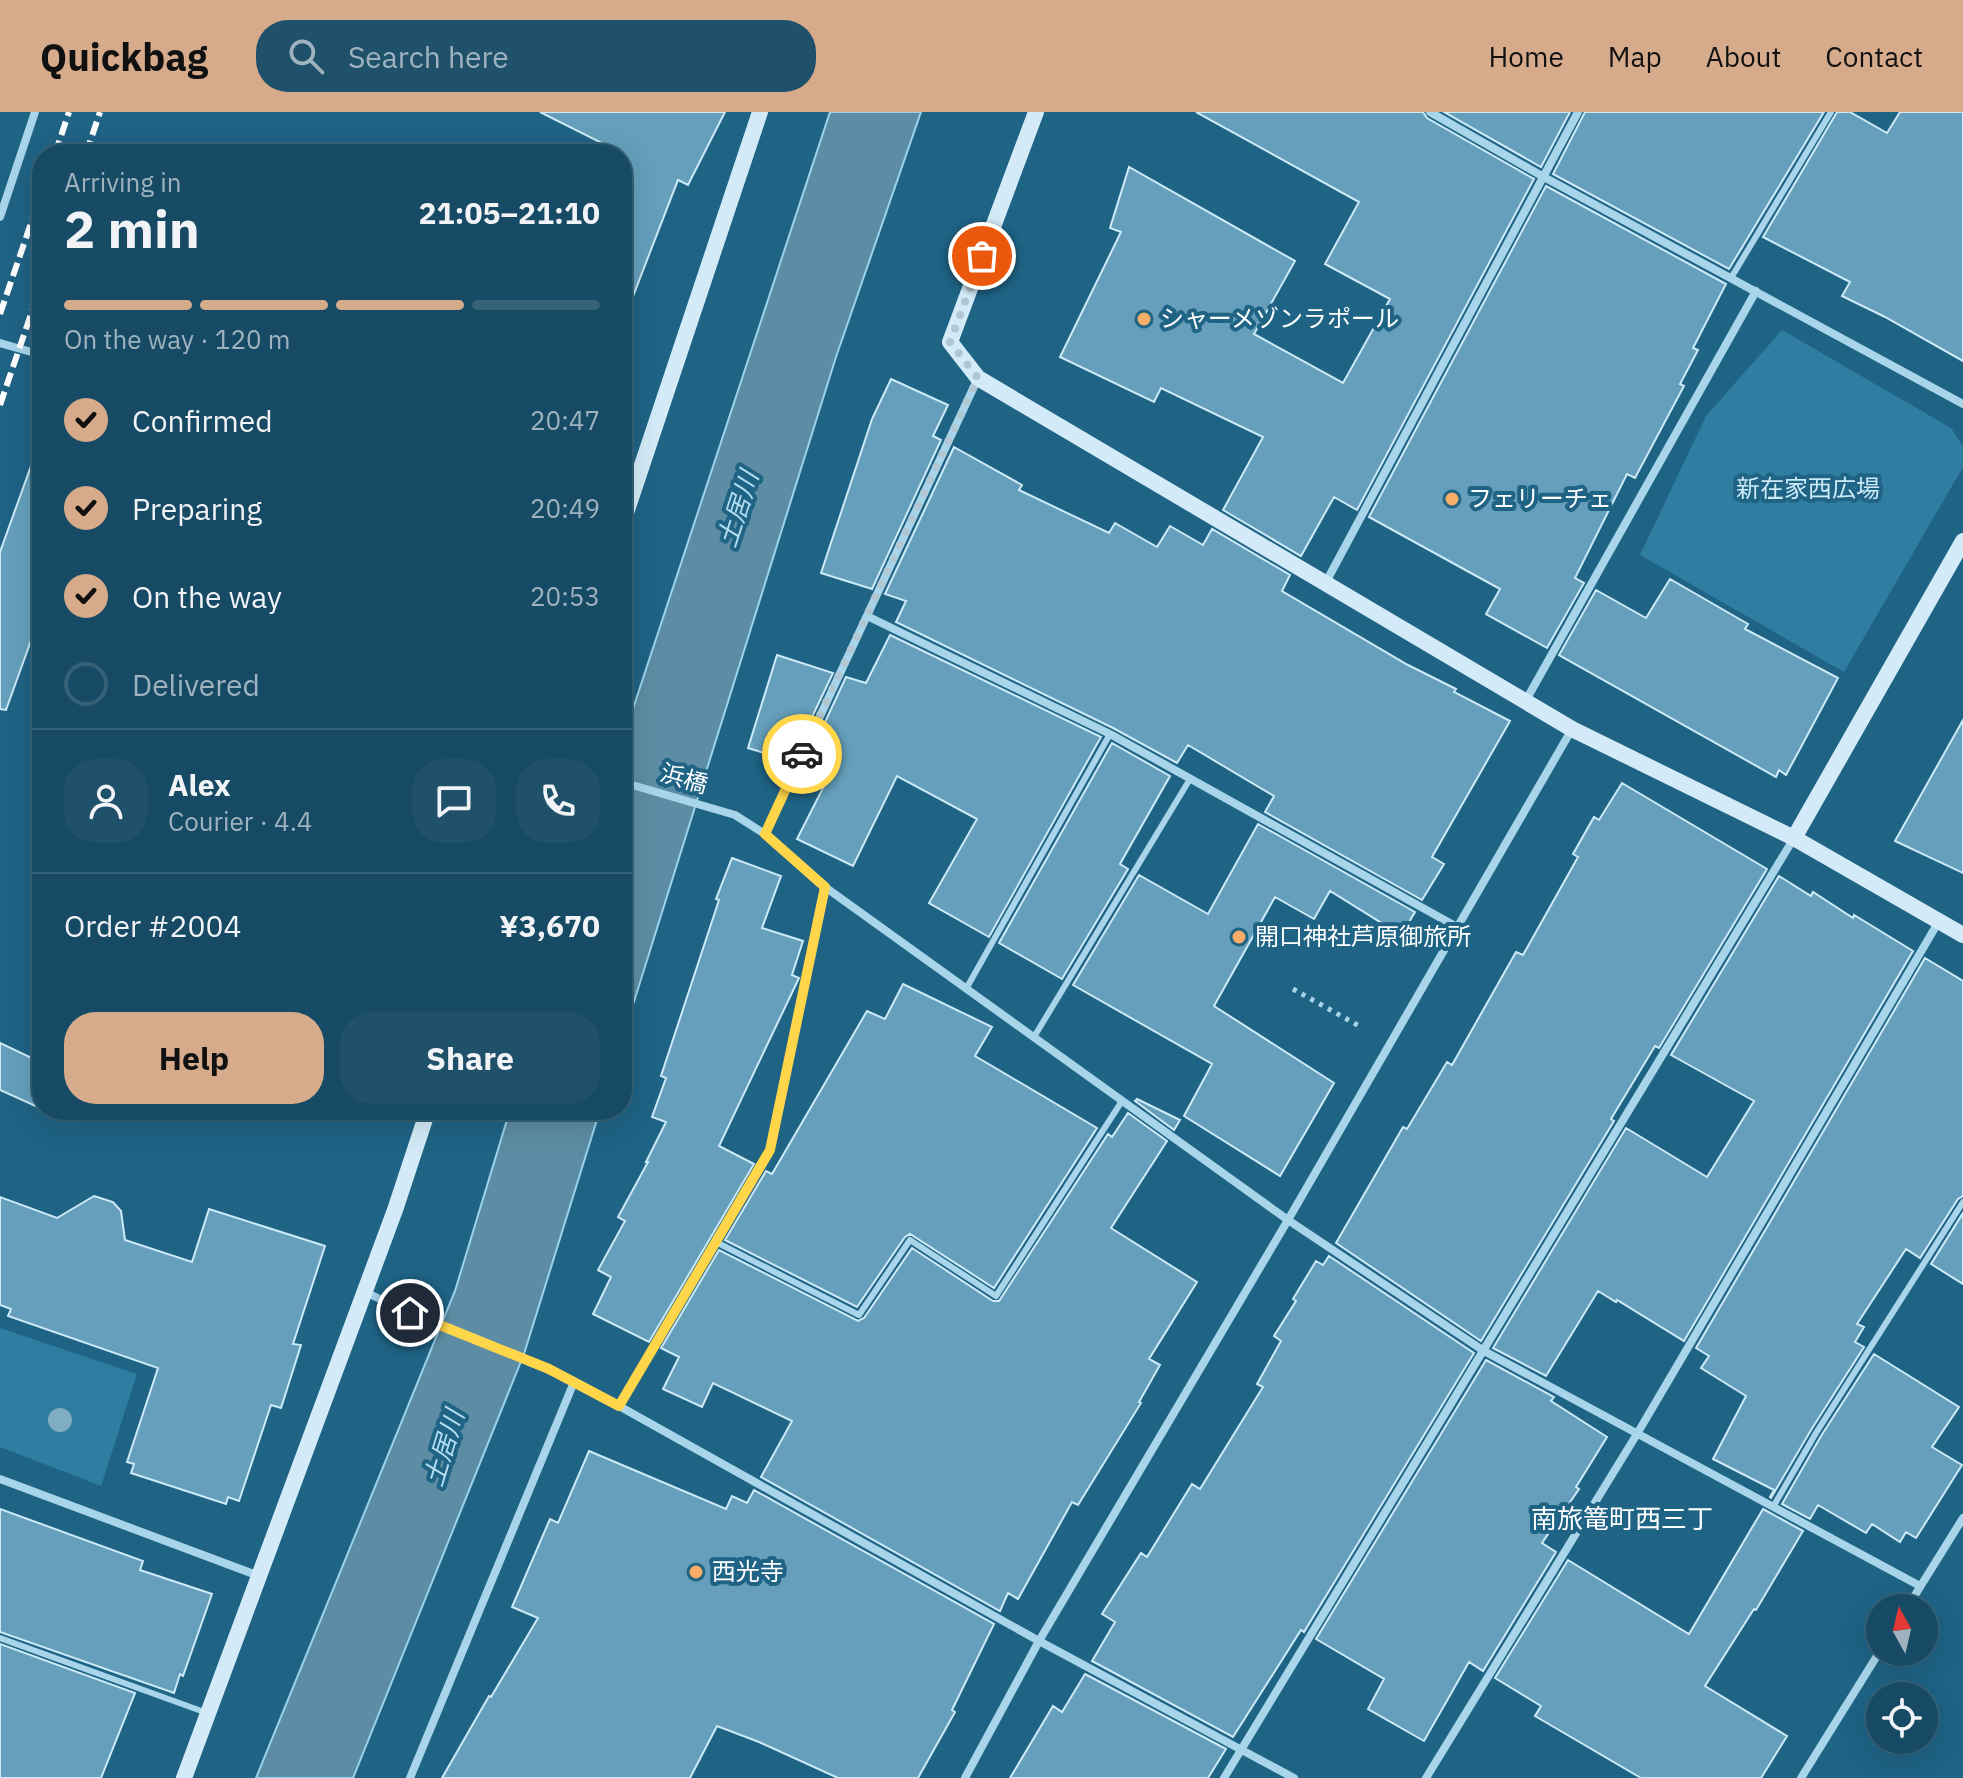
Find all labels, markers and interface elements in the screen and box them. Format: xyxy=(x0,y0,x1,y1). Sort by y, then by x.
search box xyxy=(256,20,816,92)
text: Quickbag xyxy=(40,32,208,81)
icon: search xyxy=(284,34,328,78)
text: Search here xyxy=(348,37,509,76)
text: Home xyxy=(1488,38,1564,75)
text: Map xyxy=(1608,38,1662,75)
text: About xyxy=(1706,38,1781,75)
text: Contact xyxy=(1825,38,1923,75)
text: Arriving in xyxy=(64,165,181,199)
text: 21:05–21:10 xyxy=(419,193,600,232)
text: 2 min xyxy=(64,195,200,262)
pin xyxy=(948,222,1016,290)
icon: bag xyxy=(960,234,1004,278)
place label: シャーメゾンラポール xyxy=(1160,302,1399,334)
marker: シャーメゾンラポール xyxy=(1135,310,1153,328)
text: On the way · 120 m xyxy=(64,322,290,356)
icon: check xyxy=(64,398,108,442)
text: Confirmed xyxy=(132,401,273,440)
text: 20:47 xyxy=(530,403,600,437)
water label: 土居川 xyxy=(709,464,766,551)
park label: 新在家西広場 xyxy=(1736,472,1880,504)
place label: フェリーチェ xyxy=(1468,482,1612,514)
icon: check xyxy=(64,486,108,530)
text: Preparing xyxy=(132,489,262,528)
marker: フェリーチェ xyxy=(1443,490,1461,508)
text: 20:49 xyxy=(530,491,600,525)
icon: check xyxy=(64,574,108,618)
text: On the way xyxy=(132,577,282,616)
text: 20:53 xyxy=(530,579,600,613)
text: Delivered xyxy=(132,665,260,704)
courier xyxy=(762,714,842,794)
icon: car xyxy=(780,732,824,776)
street label: 浜橋 xyxy=(657,756,712,800)
button: person xyxy=(64,759,148,843)
button: chat xyxy=(412,759,496,843)
button: phone xyxy=(516,759,600,843)
text: Alex xyxy=(168,765,231,804)
text: Courier · 4.4 xyxy=(168,804,312,838)
text: Order #2004 xyxy=(64,906,241,945)
text: ¥3,670 xyxy=(499,906,600,945)
place label: 開口神社芦原御旅所 xyxy=(1255,920,1471,952)
marker: 開口神社芦原御旅所 xyxy=(1230,928,1248,946)
button: Help xyxy=(64,1012,324,1104)
button: Share xyxy=(340,1012,600,1104)
pin xyxy=(376,1279,444,1347)
icon: home xyxy=(388,1291,432,1335)
water label: 土居川 xyxy=(415,1403,472,1490)
district label: 南旅篭町西三丁 xyxy=(1531,1501,1713,1535)
place label: 西光寺 xyxy=(712,1555,784,1587)
marker: 西光寺 xyxy=(687,1563,705,1581)
north arrow xyxy=(1866,1594,1938,1666)
map controls xyxy=(1866,1594,1938,1754)
button: locate xyxy=(1866,1682,1938,1754)

